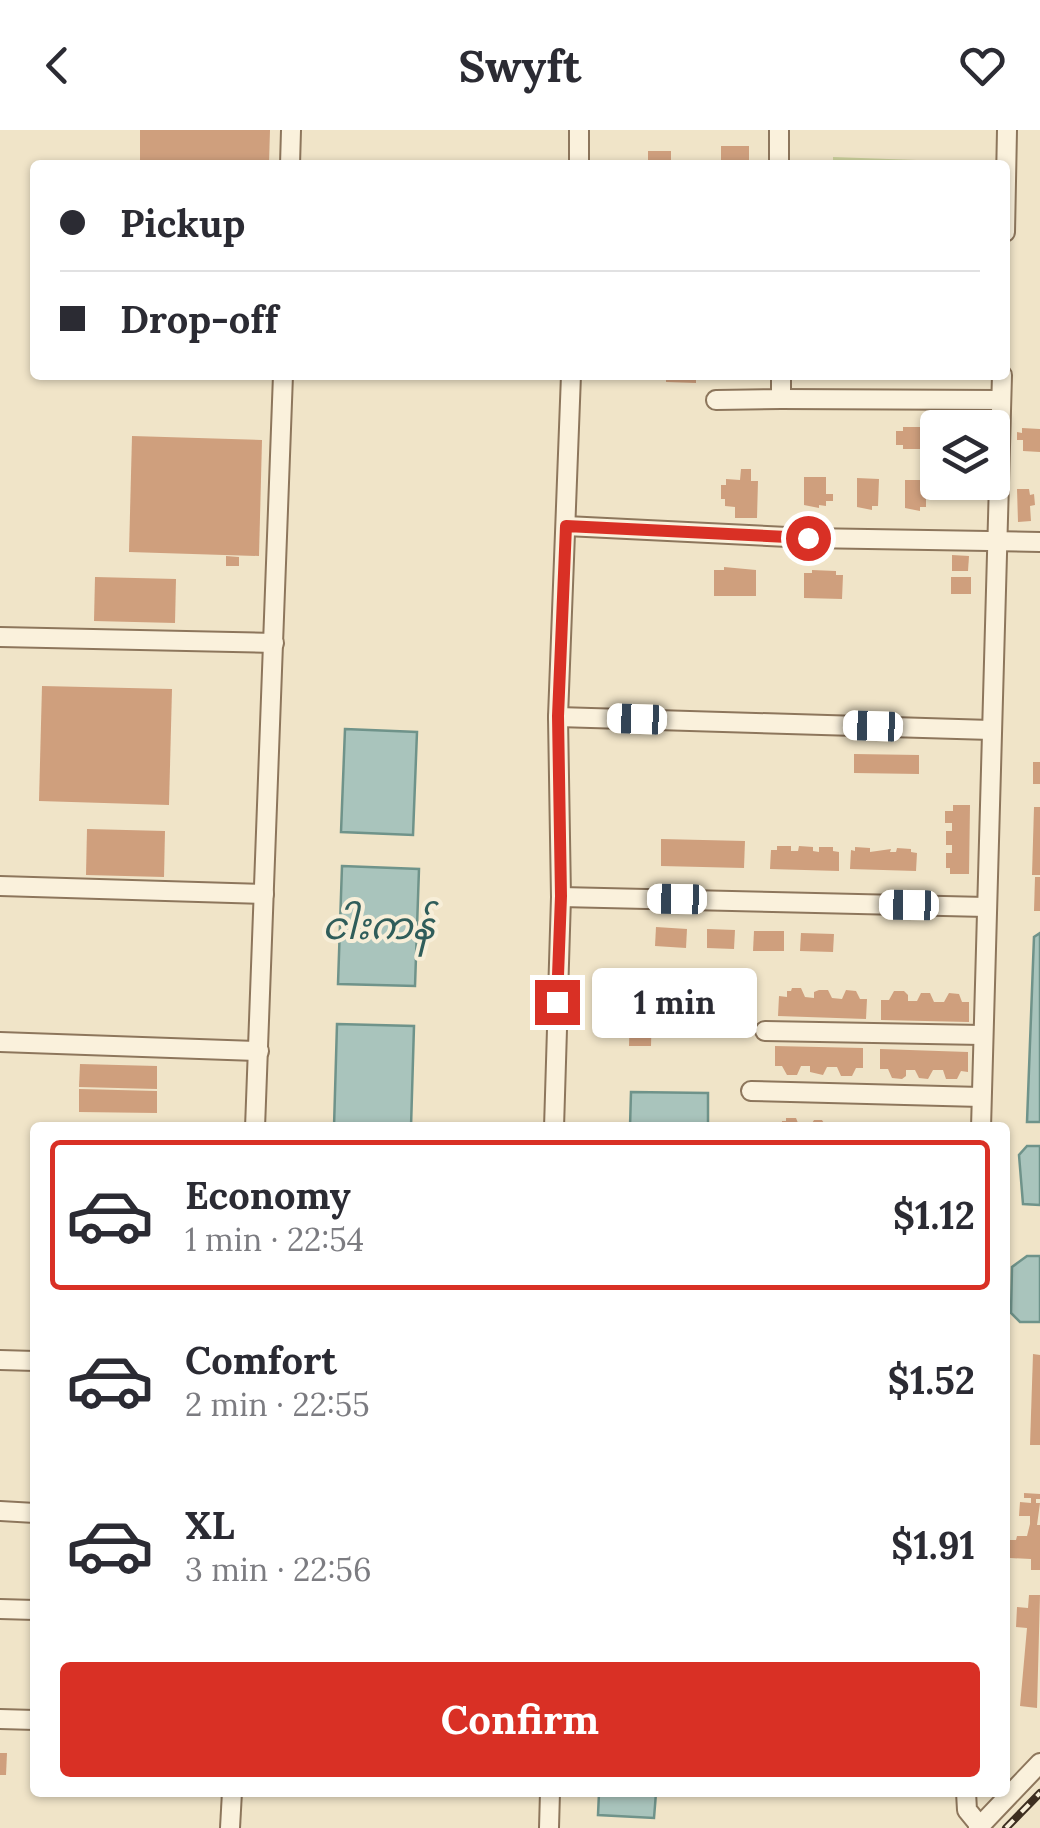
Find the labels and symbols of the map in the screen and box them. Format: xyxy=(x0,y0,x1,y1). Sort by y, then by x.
route start xyxy=(786,516,831,561)
car xyxy=(606,703,668,735)
car xyxy=(842,710,904,742)
car xyxy=(647,883,707,915)
car xyxy=(879,889,939,921)
water label: ငါးကန် xyxy=(322,900,440,957)
callout: 1 min xyxy=(592,967,757,1037)
route end xyxy=(535,980,580,1025)

